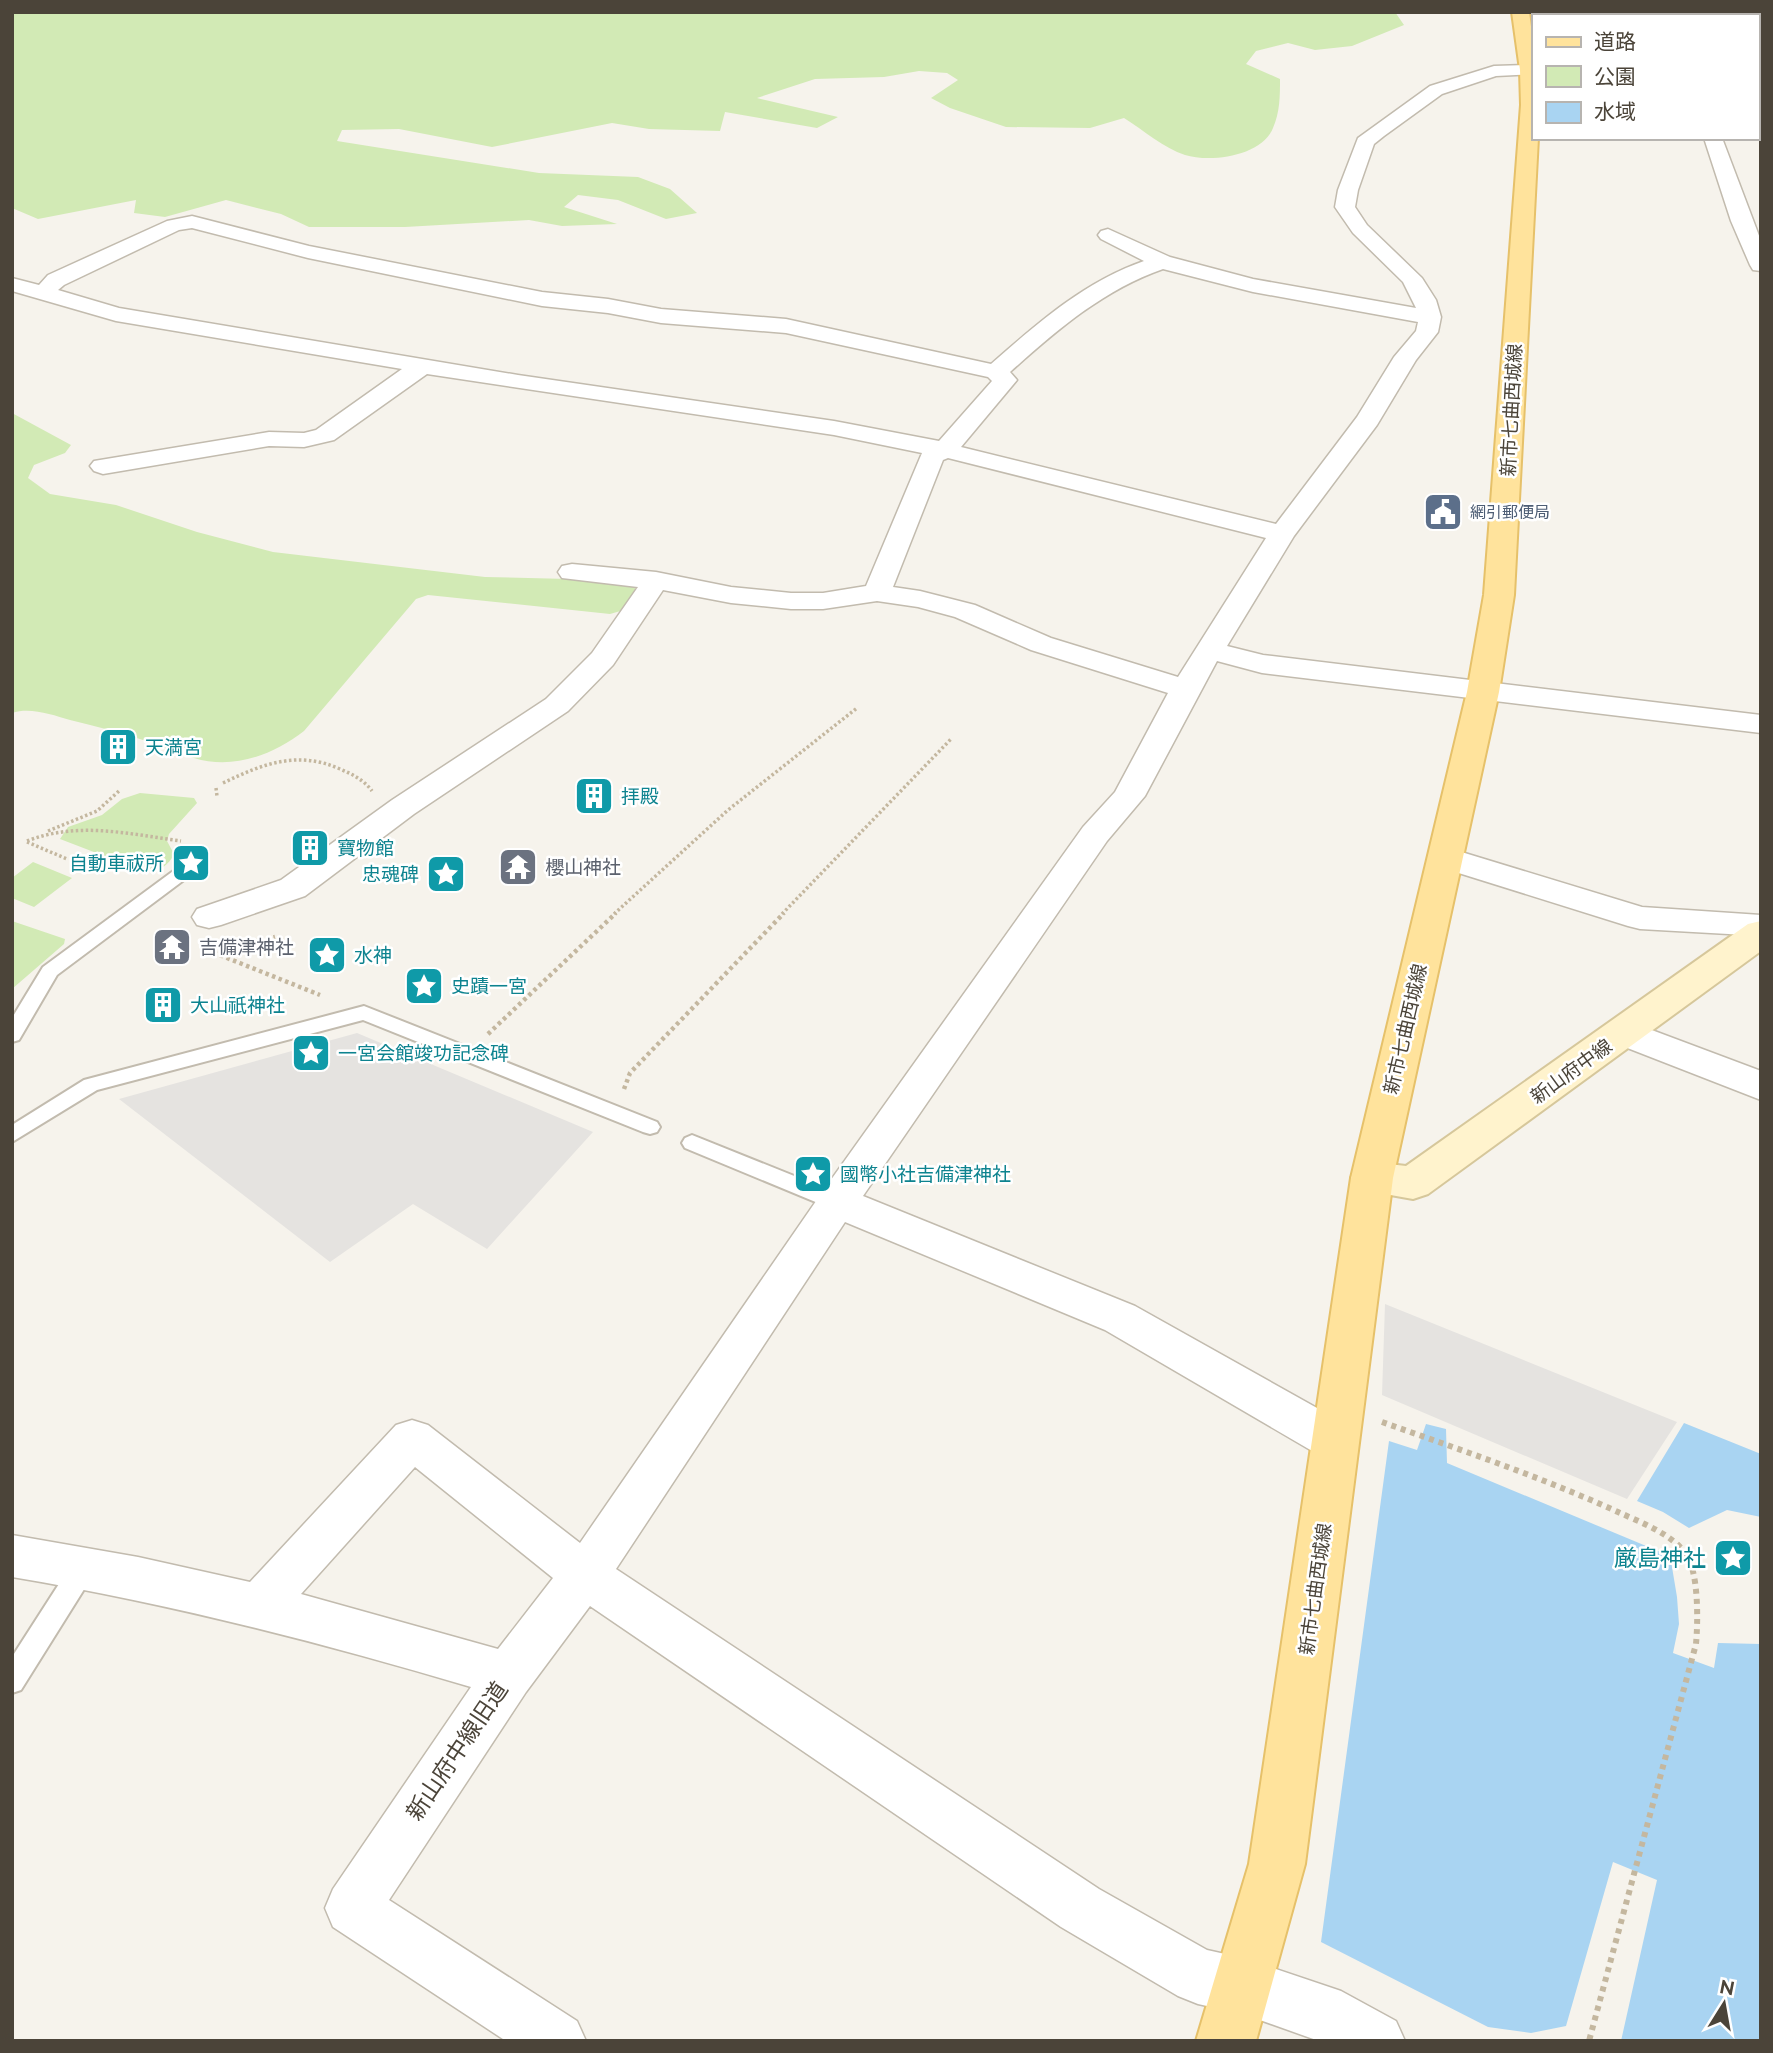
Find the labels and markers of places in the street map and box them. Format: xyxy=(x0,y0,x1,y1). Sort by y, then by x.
public building icon: 網引郵便局 xyxy=(1422,491,1464,533)
place label: 網引郵便局 xyxy=(1470,503,1550,522)
building icon: 天満宮 xyxy=(97,726,139,768)
place label: 天満宮 xyxy=(145,736,202,758)
building icon: 拝殿 xyxy=(573,775,615,817)
place label: 拝殿 xyxy=(621,785,659,807)
building icon: 寶物館 xyxy=(289,827,331,869)
place label: 寶物館 xyxy=(337,837,394,859)
place icon: 自動車祓所 xyxy=(170,842,212,884)
temple icon: 櫻山神社 xyxy=(497,846,539,888)
place label: 自動車祓所 xyxy=(69,852,164,874)
place icon: 忠魂碑 xyxy=(425,853,467,895)
place label: 櫻山神社 xyxy=(545,856,621,878)
place label: 忠魂碑 xyxy=(362,863,419,885)
temple icon: 吉備津神社 xyxy=(151,926,193,968)
place icon: 水神 xyxy=(306,934,348,976)
place label: 吉備津神社 xyxy=(199,936,294,958)
place label: 水神 xyxy=(354,944,392,966)
place icon: 史蹟一宮 xyxy=(403,965,445,1007)
place label: 史蹟一宮 xyxy=(451,975,527,997)
building icon: 大山祇神社 xyxy=(142,984,184,1026)
place label: 大山祇神社 xyxy=(190,994,285,1016)
place icon: 一宮会館竣功記念碑 xyxy=(290,1032,332,1074)
place label: 一宮会館竣功記念碑 xyxy=(338,1042,509,1064)
place icon: 國幣小社吉備津神社 xyxy=(792,1153,834,1195)
place label: 國幣小社吉備津神社 xyxy=(840,1163,1011,1185)
place icon: 厳島神社 xyxy=(1712,1537,1754,1579)
place label: 厳島神社 xyxy=(1614,1544,1706,1571)

